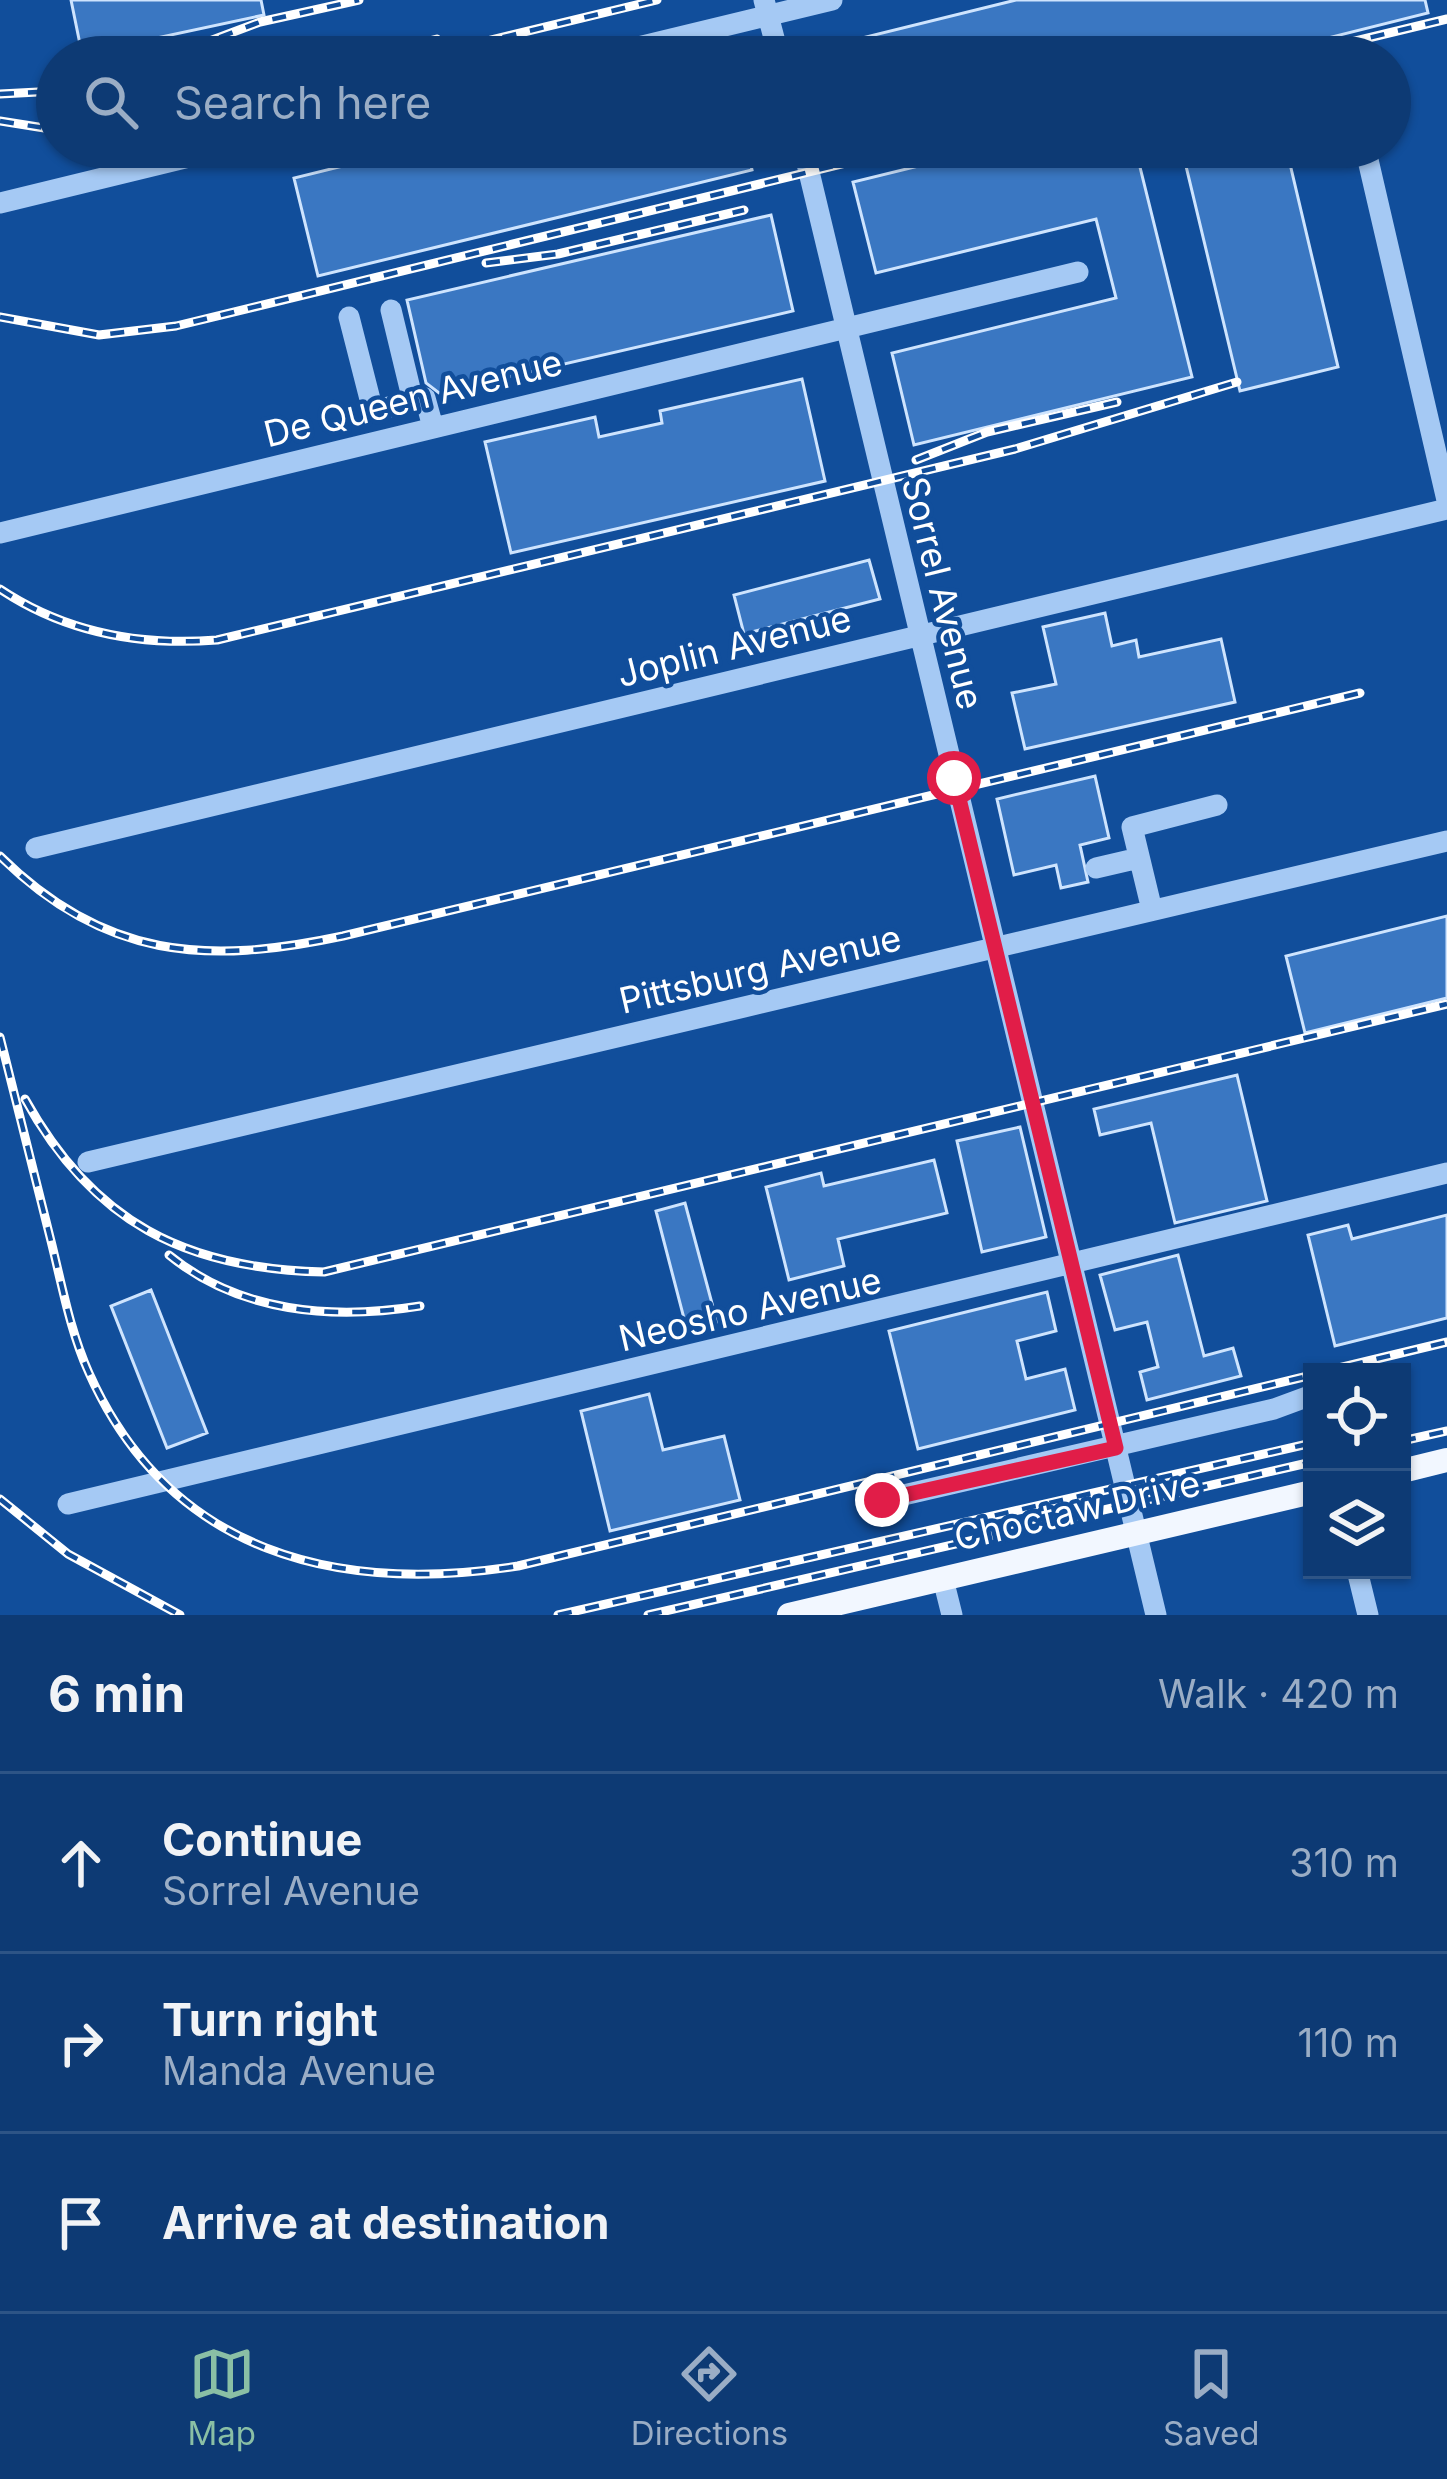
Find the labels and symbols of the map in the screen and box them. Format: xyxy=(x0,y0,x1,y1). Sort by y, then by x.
street label: De Queen Avenue xyxy=(259,340,567,456)
street label: Sorrel Avenue xyxy=(893,472,993,714)
street label: Joplin Avenue xyxy=(612,596,856,696)
route start xyxy=(927,751,981,805)
street label: Pittsburg Avenue xyxy=(615,915,905,1023)
street label: Neosho Avenue xyxy=(614,1257,886,1361)
street label: Choctaw Drive xyxy=(950,1460,1204,1560)
route end xyxy=(855,1473,909,1527)

